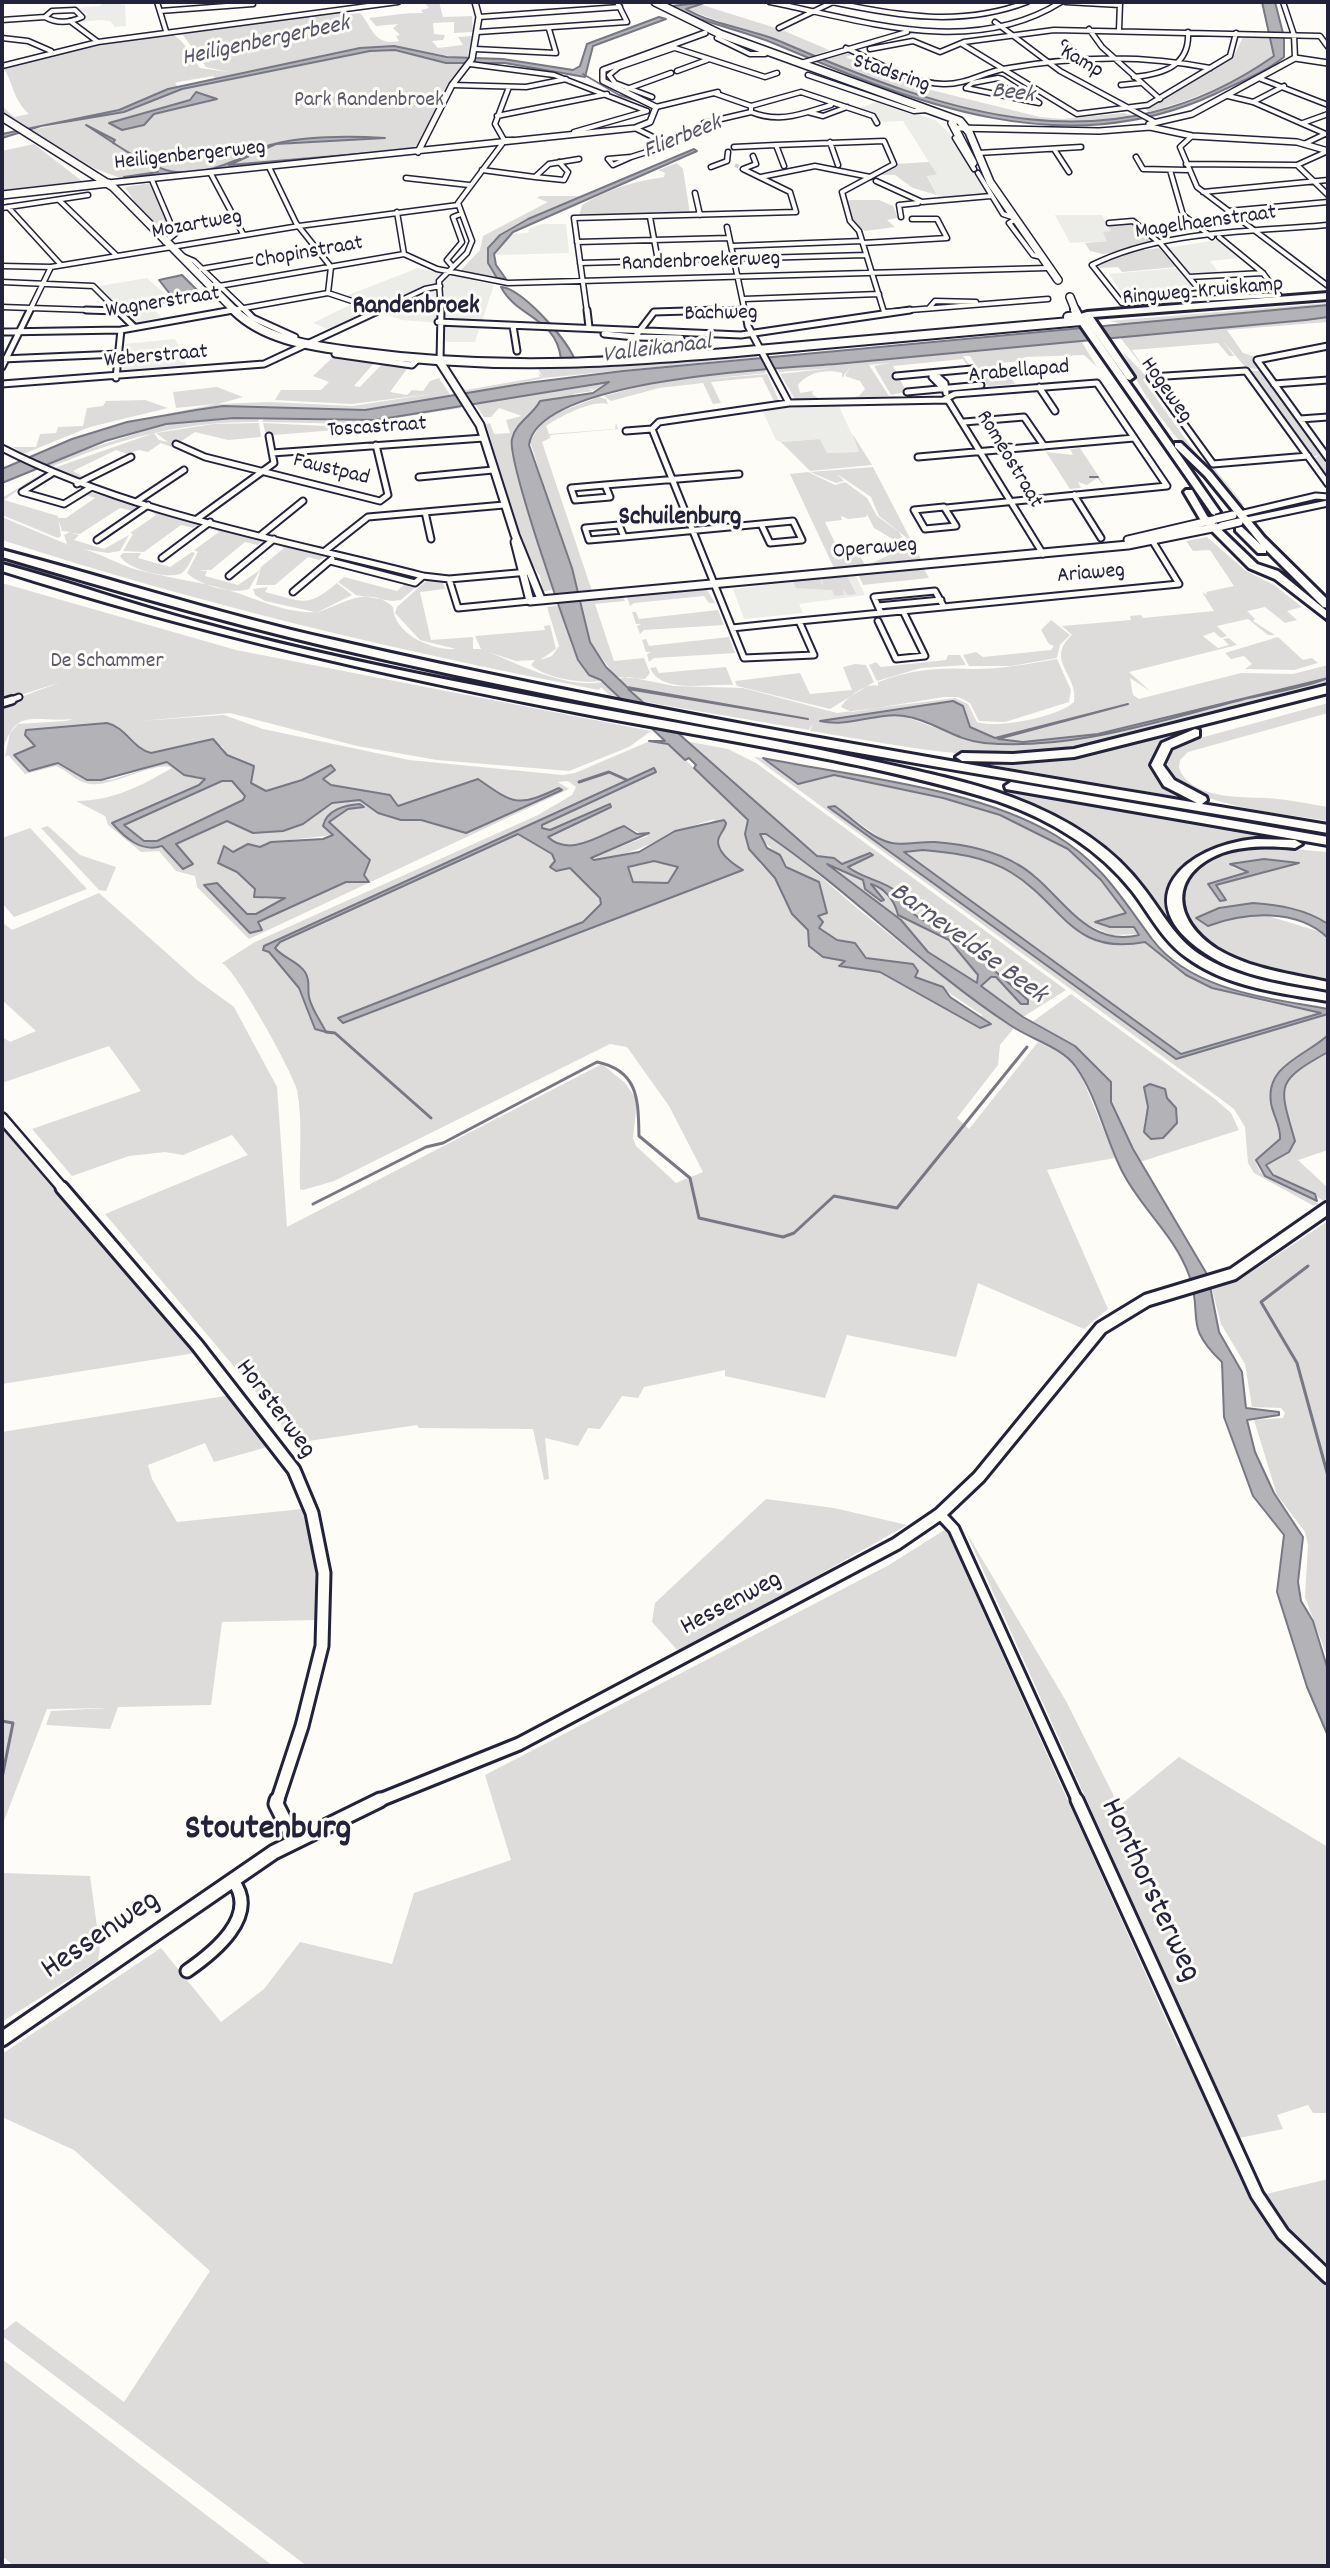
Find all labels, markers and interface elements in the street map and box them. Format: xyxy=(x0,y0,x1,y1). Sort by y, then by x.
water label: Heiligenbergerbeek xyxy=(180,11,352,75)
street label: Kamp xyxy=(1055,40,1107,86)
street label: Stadsring xyxy=(849,50,933,100)
water label: Beek xyxy=(990,78,1036,112)
park label: Park Randenbroek xyxy=(294,89,444,115)
water label: Flierbeek xyxy=(640,110,726,168)
street label: Heiligenbergerweg xyxy=(113,136,267,178)
street label: Magelhaenstraat xyxy=(1134,201,1278,247)
street label: Mozartweg xyxy=(150,205,244,247)
street label: Chopinstraat xyxy=(253,232,365,276)
street label: Randenbroekerweg xyxy=(621,247,781,279)
street label: Ringweg-Kruiskamp xyxy=(1122,273,1284,313)
street label: Wagnerstraat xyxy=(104,282,222,326)
district label: Randenbroek xyxy=(352,292,480,324)
street label: Bachweg xyxy=(684,301,758,329)
water label: Valleikanaal xyxy=(601,330,713,372)
street label: Weberstraat xyxy=(103,340,209,376)
street label: Hogeweg xyxy=(1133,353,1197,429)
street label: Arabellapad xyxy=(967,355,1071,391)
street label: Roméostraat xyxy=(969,406,1047,514)
street label: Toscastraat xyxy=(327,412,427,446)
street label: Faustpad xyxy=(290,449,372,493)
district label: Schuilenburg xyxy=(619,503,741,535)
street label: Operaweg xyxy=(832,533,918,567)
street label: Ariaweg xyxy=(1056,559,1126,591)
park label: De Schammer xyxy=(50,650,164,676)
water label: Barneveldse Beek xyxy=(882,877,1052,1013)
street label: Horsterweg xyxy=(227,1354,321,1466)
street label: Hessenweg xyxy=(676,1565,788,1645)
street label: Honthorsterweg xyxy=(1089,1793,1207,1989)
district label: Stoutenburg xyxy=(185,1810,351,1854)
street label: Hessenweg xyxy=(35,1883,169,1991)

